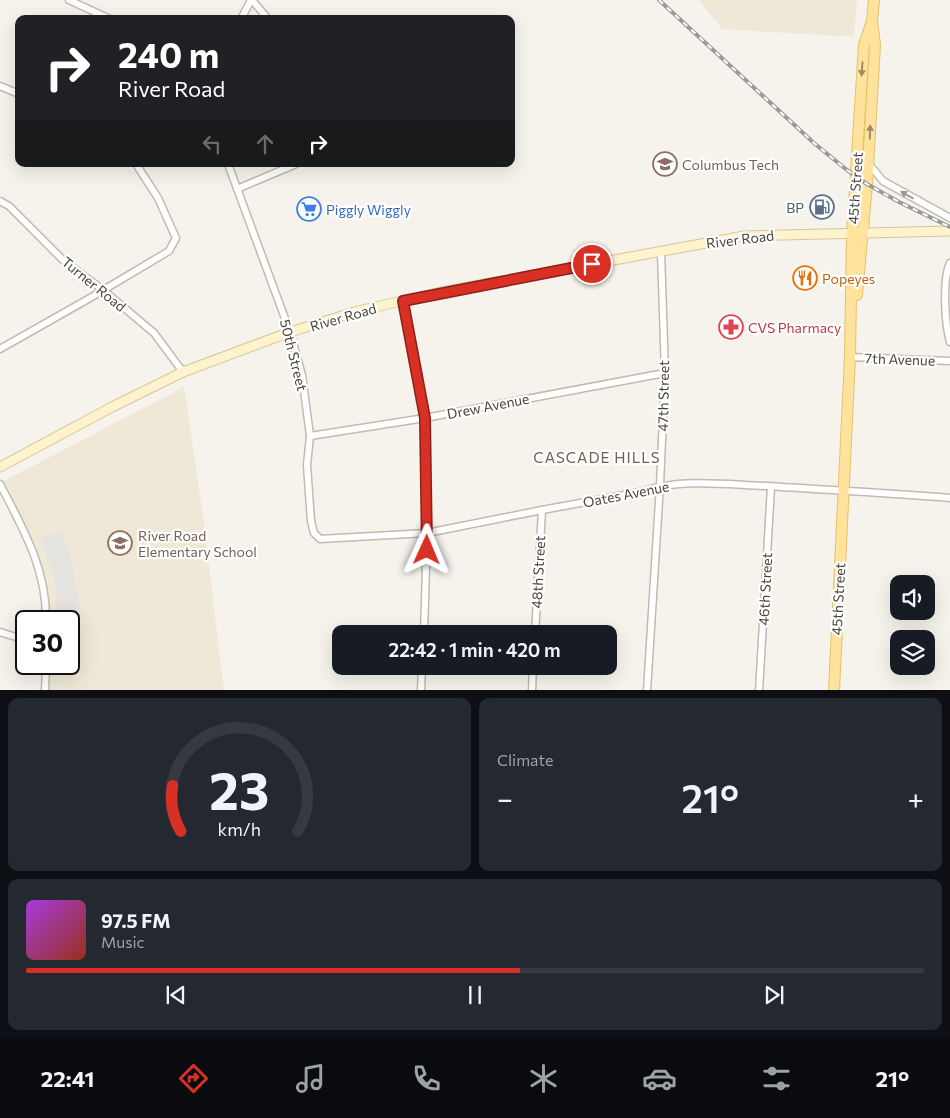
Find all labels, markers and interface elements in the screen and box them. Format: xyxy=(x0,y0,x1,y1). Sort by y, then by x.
text: 240 m xyxy=(118,32,219,75)
icon: right xyxy=(35,35,100,100)
one-way arrow xyxy=(858,61,866,77)
text: River Road xyxy=(118,75,225,102)
one-way arrow xyxy=(866,123,874,139)
icon: left xyxy=(198,130,226,158)
icon: ahead xyxy=(251,130,279,158)
icon: right xyxy=(304,130,332,158)
school or university icon: Columbus Tech xyxy=(652,151,678,177)
street label: 45th Street xyxy=(844,151,866,225)
place label: Columbus Tech xyxy=(682,156,779,173)
one-way arrow xyxy=(900,191,914,199)
fuel station icon: BP xyxy=(809,194,835,220)
supermarket icon: Piggly Wiggly xyxy=(296,196,322,222)
place label: BP xyxy=(786,199,804,216)
place label: Piggly Wiggly xyxy=(326,201,411,218)
street label: River Road xyxy=(705,226,775,252)
pin xyxy=(571,243,613,285)
icon: arrive xyxy=(578,250,606,278)
street label: Turner Road xyxy=(58,253,130,315)
restaurant icon: Popeyes xyxy=(792,265,818,291)
place label: Popeyes xyxy=(822,270,875,287)
street label: River Road xyxy=(308,299,378,335)
pharmacy icon: CVS Pharmacy xyxy=(718,314,744,340)
street label: 50th Street xyxy=(277,317,311,393)
place label: CVS Pharmacy xyxy=(748,319,841,336)
street label: 7th Avenue xyxy=(864,349,936,369)
street label: 47th Street xyxy=(654,360,672,432)
street label: Drew Avenue xyxy=(445,390,531,422)
district label: CASCADE HILLS xyxy=(533,448,661,466)
street label: Oates Avenue xyxy=(581,477,671,511)
position arrow xyxy=(400,523,452,575)
place label: River Road Elementary School xyxy=(138,527,257,560)
school or university icon: River Road Elementary School xyxy=(107,530,133,556)
street label: 48th Street xyxy=(528,535,548,609)
street label: 46th Street xyxy=(755,552,775,626)
street label: 45th Street xyxy=(828,562,848,636)
map controls xyxy=(890,575,935,675)
button: sound xyxy=(890,575,935,620)
speed limit sign: 30 xyxy=(15,610,80,675)
button: layers xyxy=(890,630,935,675)
text: 22:42 · 1 min · 420 m xyxy=(388,638,561,661)
text: Climate xyxy=(497,750,553,769)
text: 23 xyxy=(210,757,269,821)
text: 21° xyxy=(682,774,739,821)
text: − xyxy=(497,781,513,815)
text: + xyxy=(908,781,924,815)
text: km/h xyxy=(218,818,261,840)
text: 97.5 FM xyxy=(101,909,171,932)
text: Music xyxy=(101,932,145,951)
icon: previous xyxy=(162,981,190,1009)
icon: pause xyxy=(461,981,489,1009)
icon: next xyxy=(760,981,788,1009)
icon: directions xyxy=(176,1061,211,1096)
icon: music xyxy=(293,1061,328,1096)
icon: phone xyxy=(409,1061,444,1096)
icon: climate xyxy=(526,1061,561,1096)
icon: car xyxy=(642,1061,677,1096)
icon: filters xyxy=(759,1061,794,1096)
text: 22:41 xyxy=(41,1065,94,1092)
text: 21° xyxy=(875,1065,909,1092)

